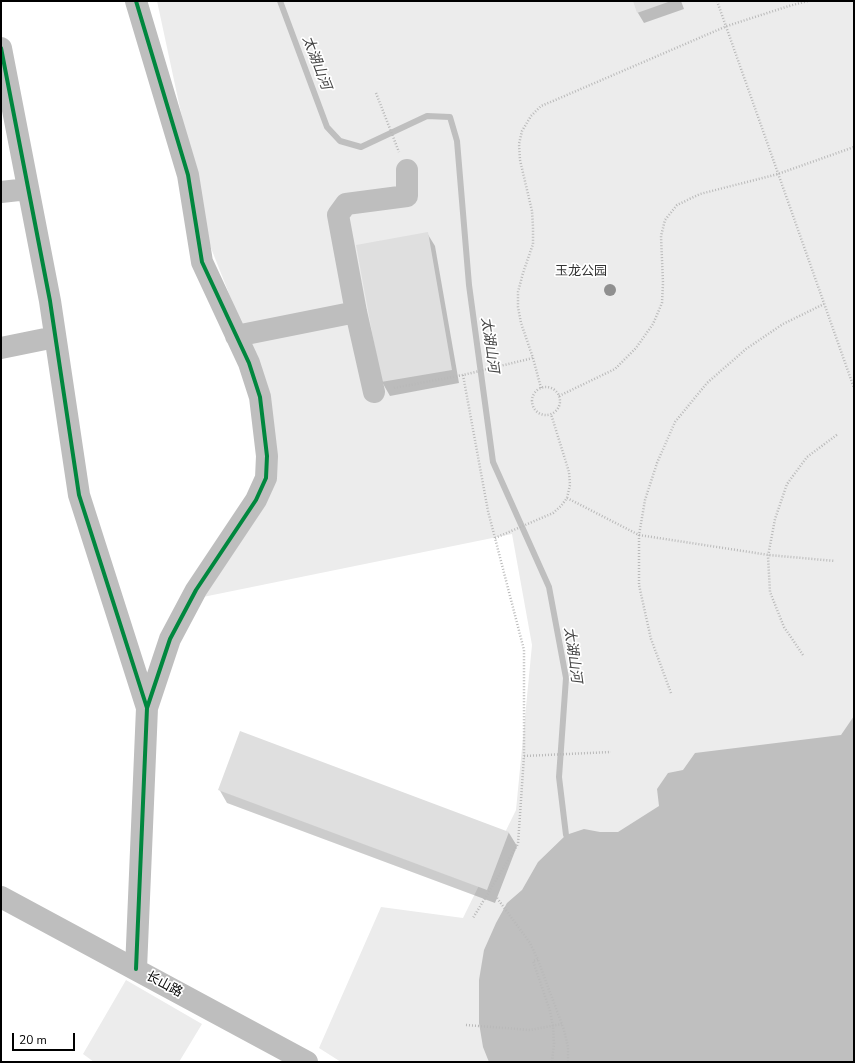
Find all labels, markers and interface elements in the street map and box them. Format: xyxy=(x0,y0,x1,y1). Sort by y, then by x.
water label: 太湖山河 xyxy=(298,34,334,92)
park label: 玉龙公园 xyxy=(555,264,607,280)
water label: 太湖山河 xyxy=(477,316,501,374)
water label: 太湖山河 xyxy=(560,626,584,684)
street label: 长山路 xyxy=(143,969,185,1001)
scale bar xyxy=(14,1025,77,1051)
text: 20 m xyxy=(19,1032,47,1048)

